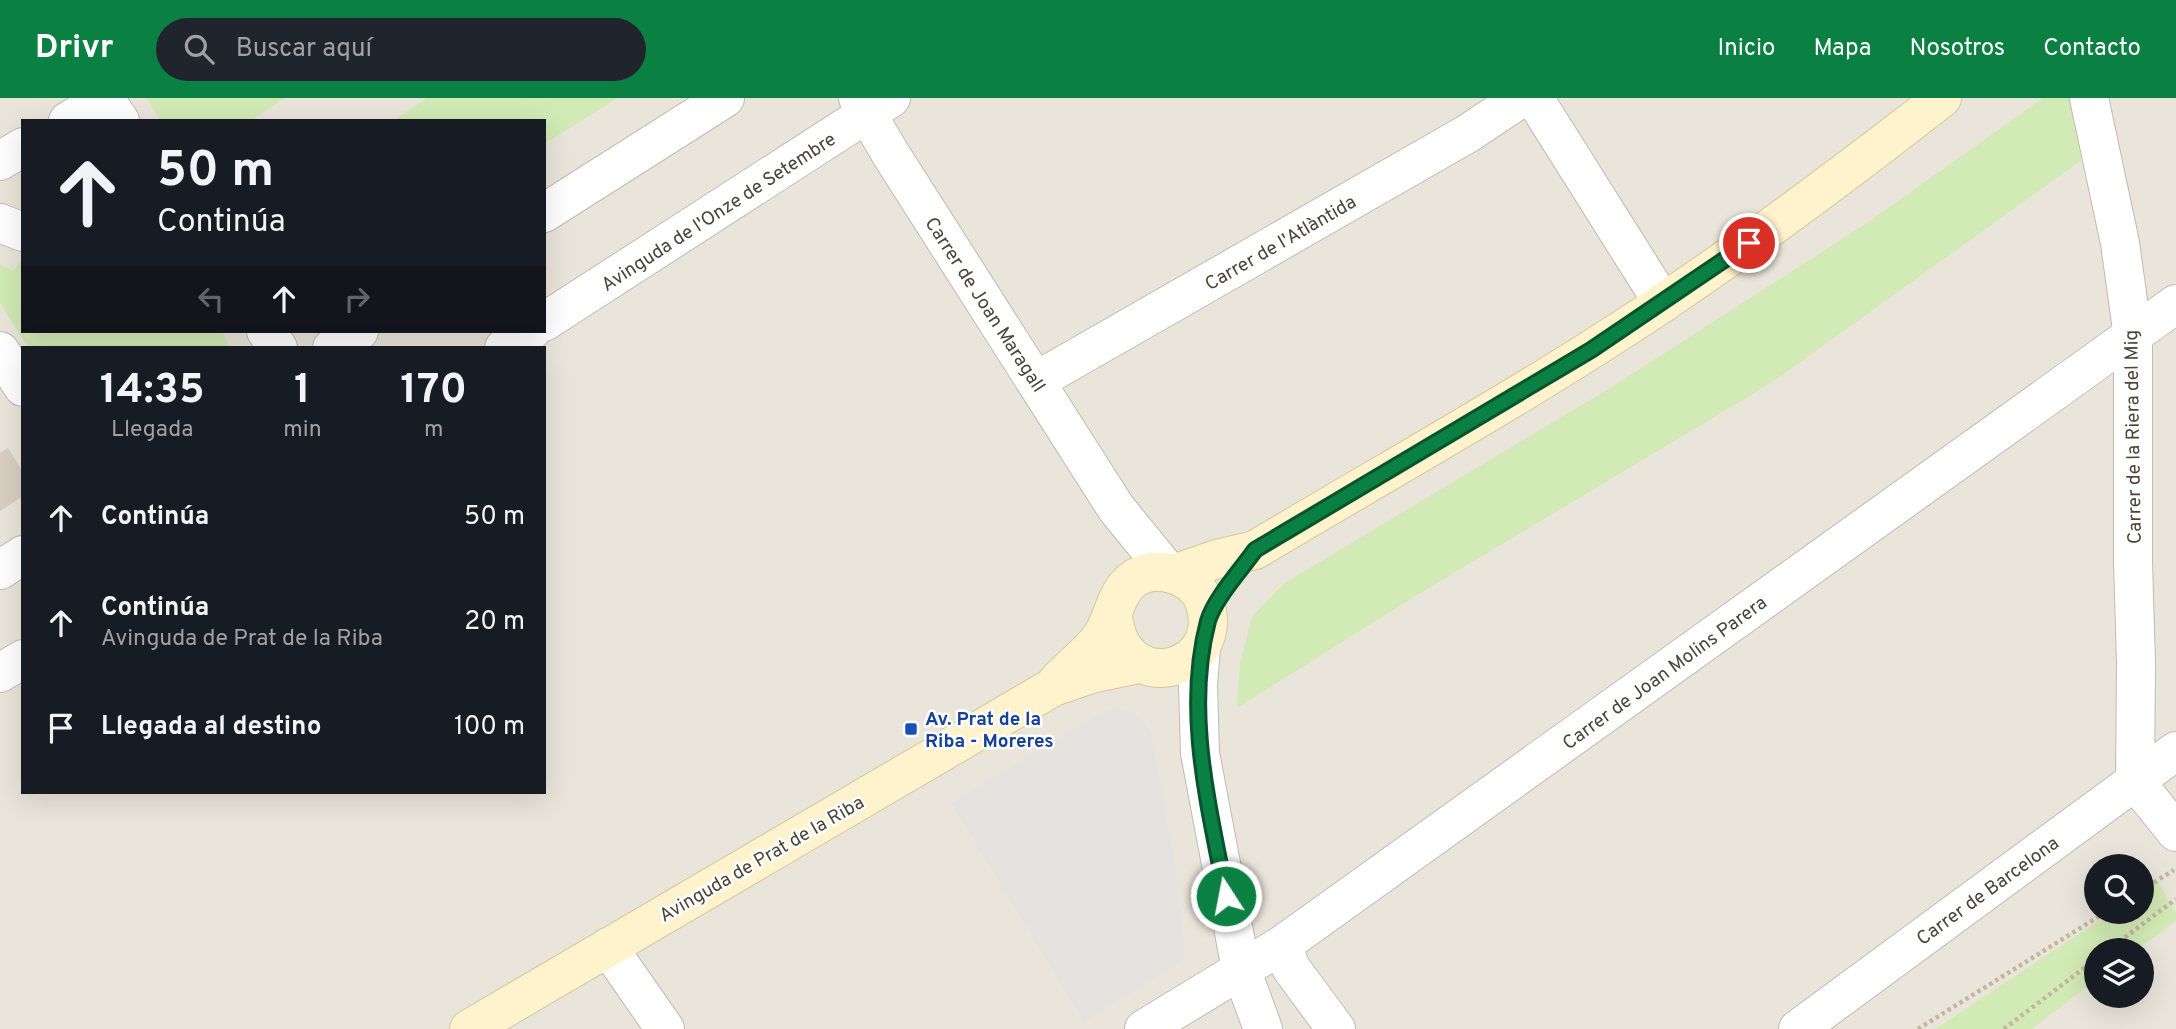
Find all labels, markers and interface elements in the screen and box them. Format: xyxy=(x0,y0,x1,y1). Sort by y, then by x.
search box xyxy=(156,18,646,81)
text: Drivr xyxy=(35,28,114,70)
icon: search xyxy=(180,30,218,68)
text: Buscar aquí xyxy=(236,33,372,66)
text: Inicio xyxy=(1718,34,1775,64)
text: Mapa xyxy=(1813,34,1872,64)
text: Nosotros xyxy=(1910,34,2005,64)
text: Contacto xyxy=(2043,34,2141,64)
street label: Avinguda de l'Onze de Setembre xyxy=(597,128,841,298)
text: 50 m xyxy=(157,142,274,204)
icon: ahead xyxy=(42,147,133,238)
street label: Carrer de l'Atlàntida xyxy=(1201,191,1361,297)
text: Continúa xyxy=(157,203,286,243)
street label: Carrer de Joan Maragall xyxy=(919,213,1050,397)
pin xyxy=(1719,213,1779,273)
icon: arrive xyxy=(1730,224,1768,262)
icon: left xyxy=(192,280,230,318)
icon: ahead xyxy=(265,280,303,318)
icon: right xyxy=(338,280,376,318)
street label: Carrer de la Riera del Mig xyxy=(2120,330,2148,544)
text: 14:35 xyxy=(100,365,205,418)
text: 1 xyxy=(294,365,311,418)
text: 170 xyxy=(400,365,467,418)
text: Llegada xyxy=(111,416,193,445)
text: min xyxy=(283,416,322,445)
text: m xyxy=(424,416,444,445)
icon: ahead xyxy=(42,499,80,537)
text: Continúa xyxy=(101,501,209,534)
text: 50 m xyxy=(464,501,525,534)
street label: Carrer de Joan Molins Parera xyxy=(1558,591,1772,756)
text: Continúa xyxy=(101,592,209,625)
icon: ahead xyxy=(42,604,80,642)
text: 20 m xyxy=(464,606,525,639)
text: Avinguda de Prat de la Riba xyxy=(101,625,383,654)
place label: Av. Prat de la Riba - Moreres xyxy=(925,708,1054,754)
icon: arrive xyxy=(42,709,80,747)
text: Llegada al destino xyxy=(101,711,321,744)
text: 100 m xyxy=(454,711,525,744)
marker: Av. Prat de la Riba - Moreres xyxy=(903,721,919,737)
street label: Avinguda de Prat de la Riba xyxy=(655,791,869,928)
street label: Carrer de Barcelona xyxy=(1912,832,2064,951)
map controls xyxy=(2084,854,2154,1008)
button: search xyxy=(2084,854,2154,924)
position arrow xyxy=(1189,859,1263,933)
button: layers xyxy=(2084,938,2154,1008)

